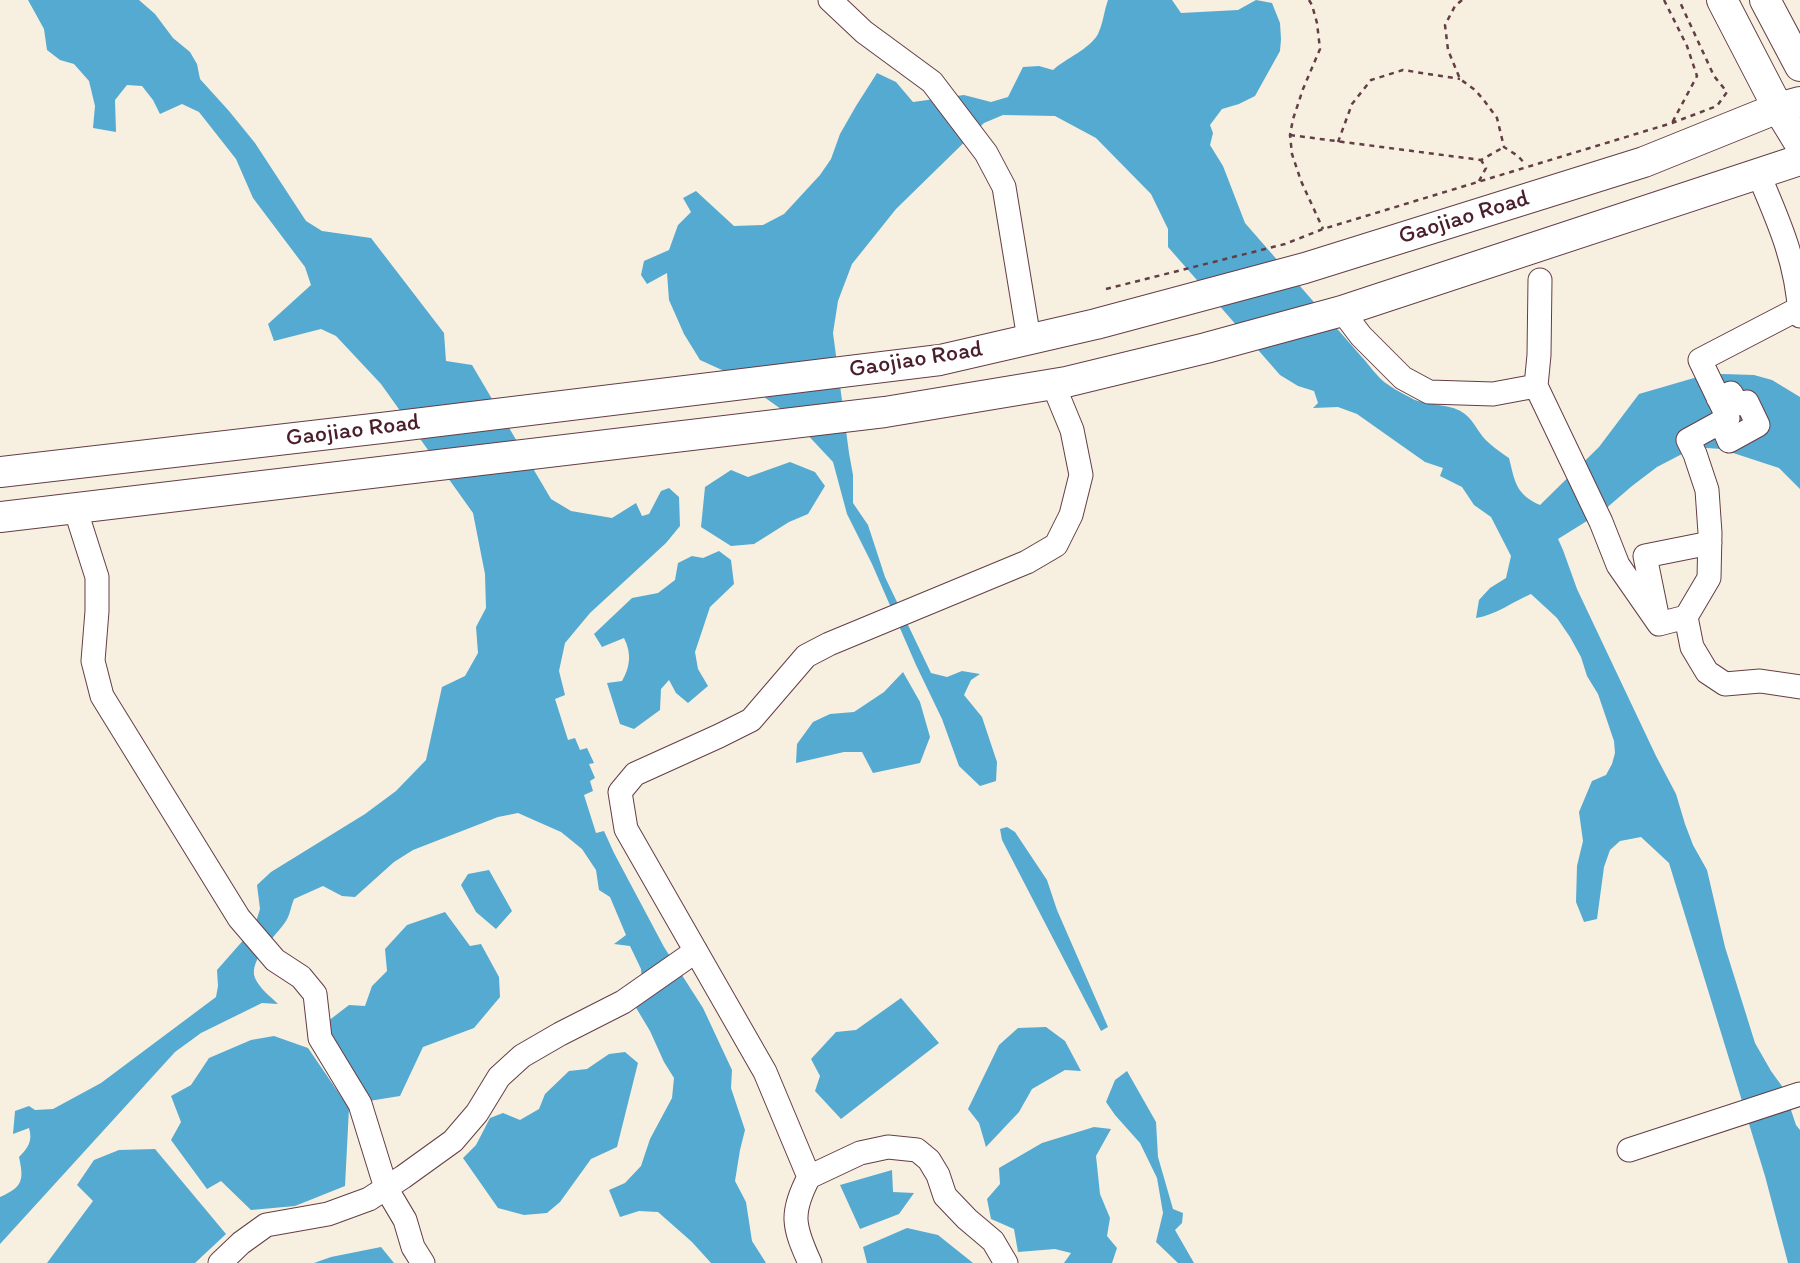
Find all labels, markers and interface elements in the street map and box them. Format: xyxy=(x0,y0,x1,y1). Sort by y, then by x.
street label: Gaojiao Road xyxy=(1395,184,1533,252)
street label: Gaojiao Road xyxy=(847,335,985,385)
street label: Gaojiao Road xyxy=(284,408,422,454)

